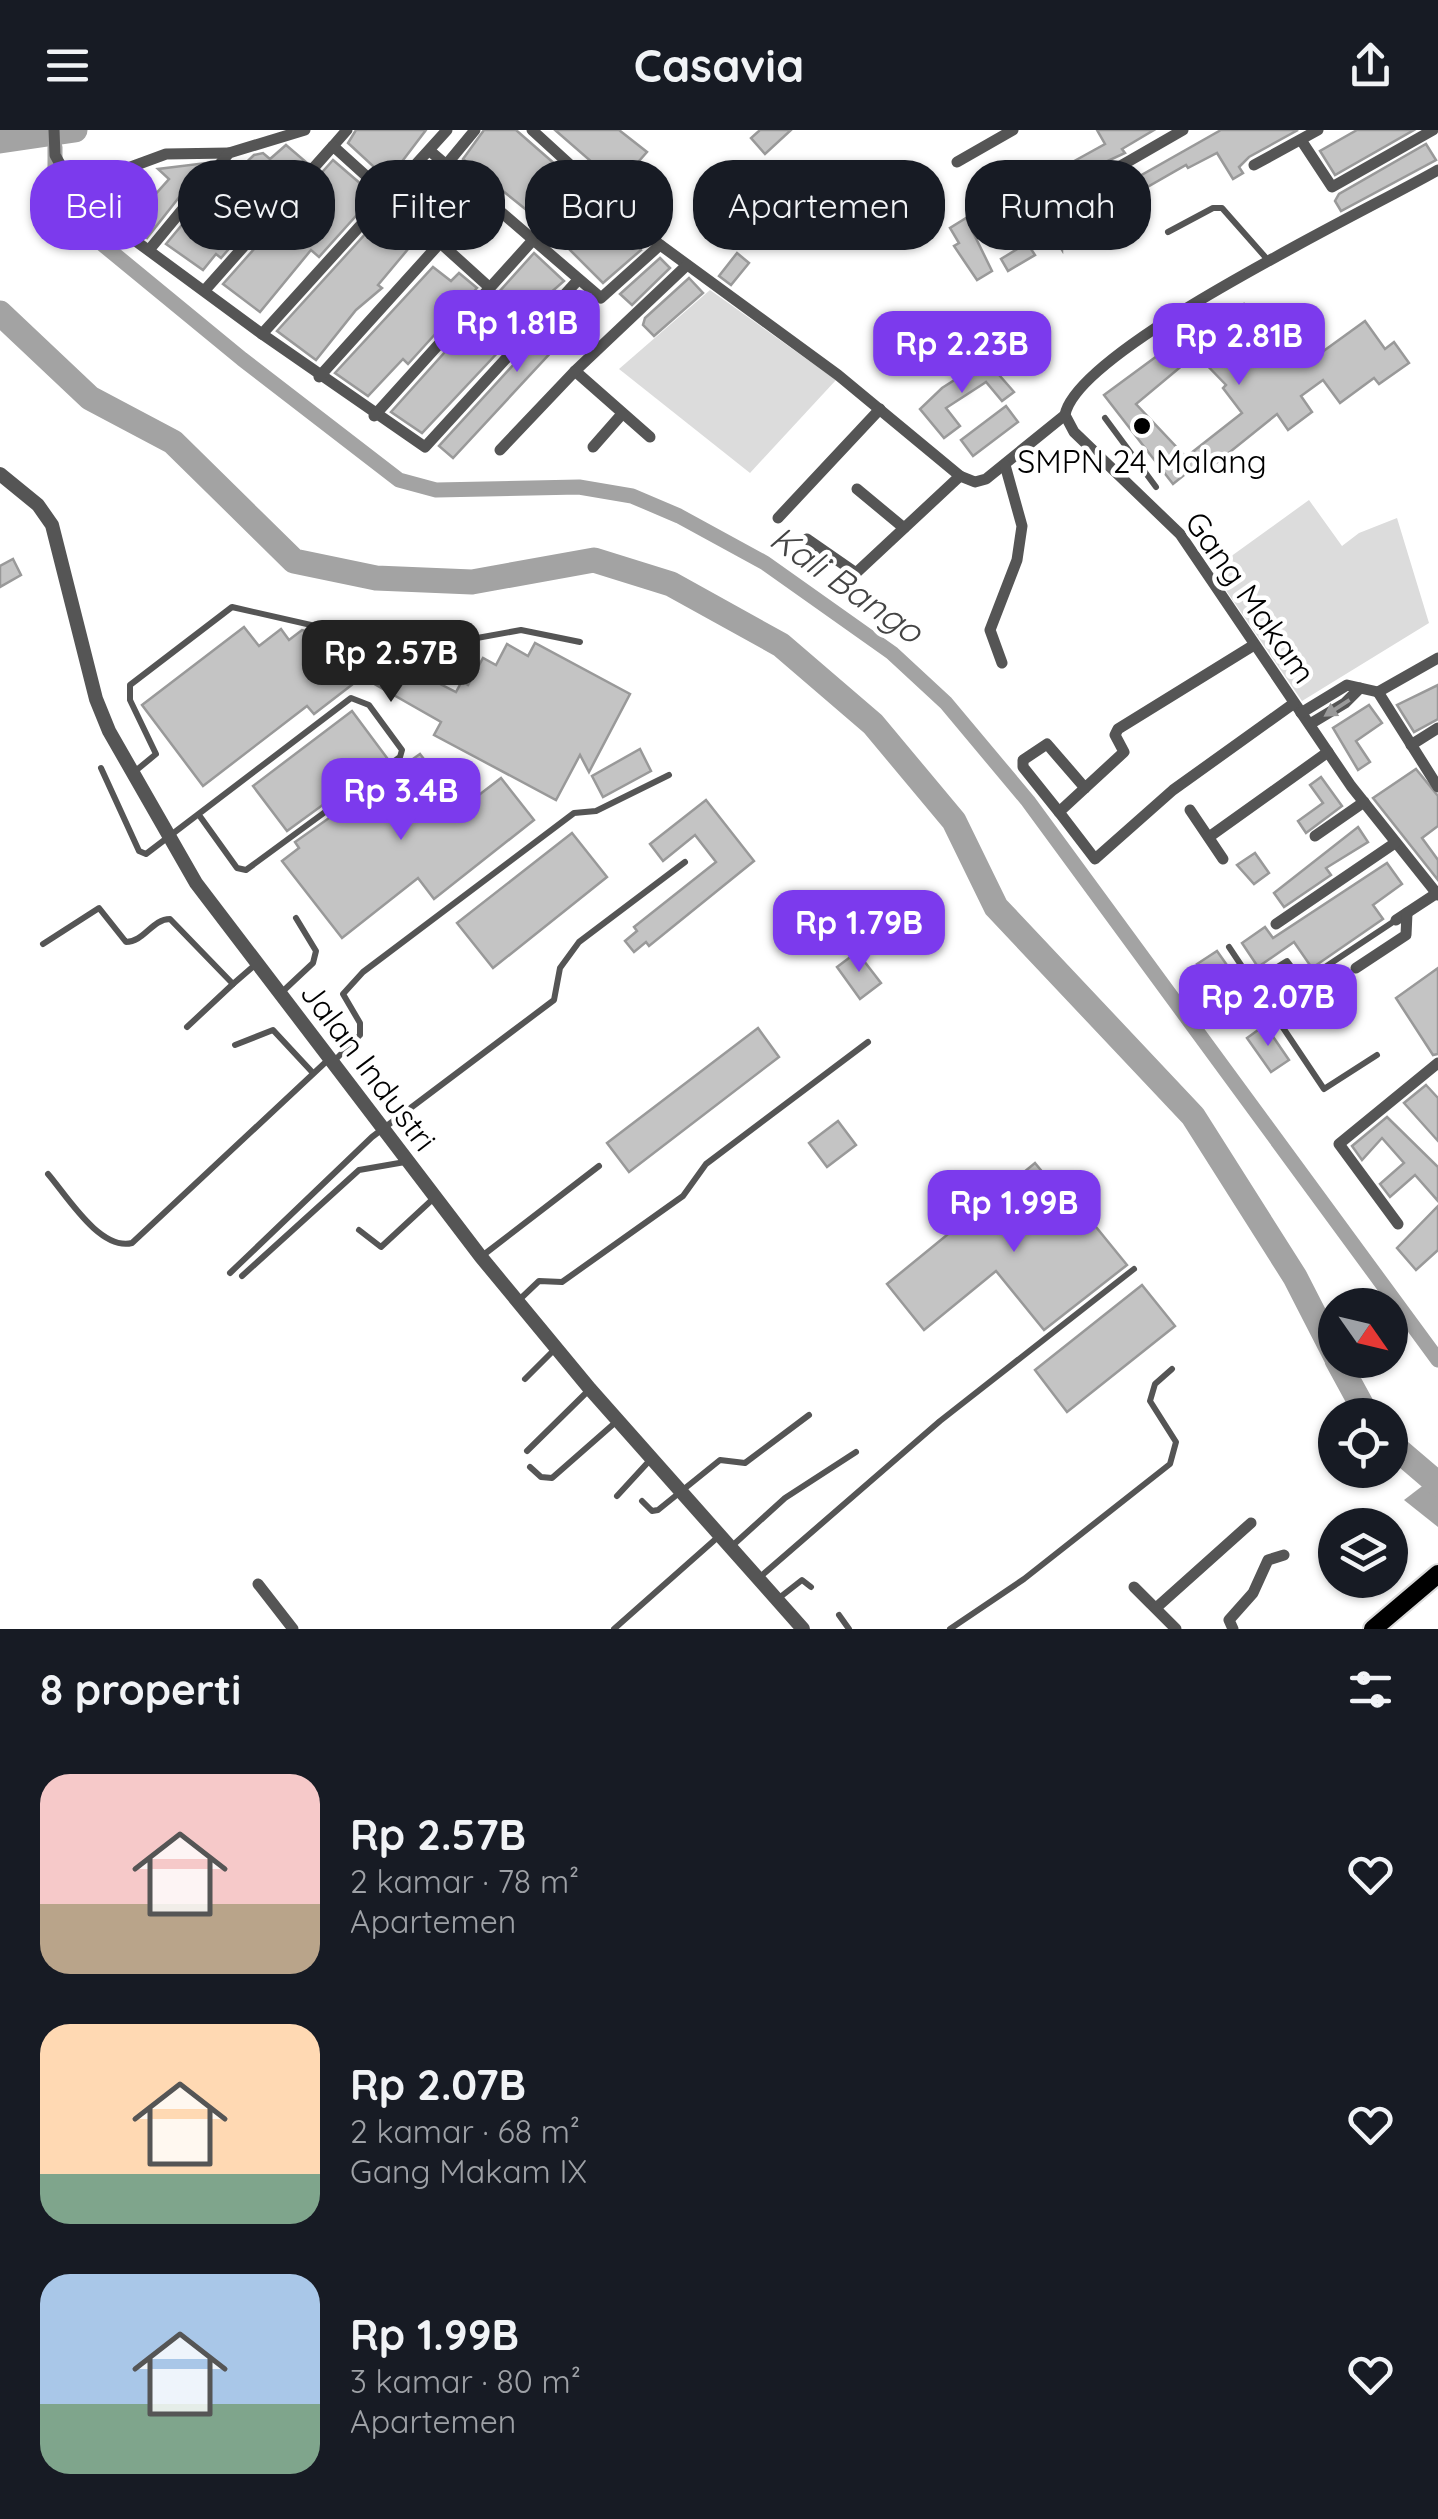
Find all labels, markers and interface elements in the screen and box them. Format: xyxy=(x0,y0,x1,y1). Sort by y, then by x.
text: Casavia xyxy=(634,37,804,93)
icon: menu xyxy=(40,38,95,93)
icon: share xyxy=(1343,38,1398,93)
chip: Beli xyxy=(30,160,158,250)
chip: Sewa xyxy=(178,160,335,250)
chip: Filter xyxy=(355,160,505,250)
chip: Baru xyxy=(525,160,673,250)
chip: Apartemen xyxy=(693,160,945,250)
chip: Rumah xyxy=(965,160,1151,250)
pin: Rp 1.81B xyxy=(414,290,620,375)
text: Rp 1.81B xyxy=(456,302,578,342)
pin: Rp 2.81B xyxy=(1136,303,1342,388)
pin: Rp 2.23B xyxy=(859,311,1065,396)
text: Rp 2.81B xyxy=(1175,315,1303,355)
text: Rp 2.23B xyxy=(895,323,1029,363)
marker: SMPN 24 Malang xyxy=(1131,415,1153,437)
place label: SMPN 24 Malang xyxy=(1017,441,1267,481)
street label: Gang Makam xyxy=(1177,503,1325,691)
water label: Kali Bango xyxy=(762,515,933,654)
pin: Rp 2.57B xyxy=(288,620,494,705)
text: Rp 2.57B xyxy=(324,632,458,672)
one-way arrow xyxy=(1323,698,1350,717)
pin: Rp 3.4B xyxy=(309,758,493,843)
text: Rp 3.4B xyxy=(343,770,459,810)
pin: Rp 1.79B xyxy=(756,890,962,975)
text: Rp 1.79B xyxy=(795,902,923,942)
pin: Rp 2.07B xyxy=(1165,964,1371,1049)
street label: Jalan Industri xyxy=(292,974,446,1158)
text: Rp 2.07B xyxy=(1201,976,1335,1016)
pin: Rp 1.99B xyxy=(911,1170,1117,1255)
text: Rp 1.99B xyxy=(950,1182,1078,1222)
north arrow xyxy=(1318,1288,1408,1378)
map controls xyxy=(1318,1288,1408,1598)
button: locate xyxy=(1318,1398,1408,1488)
button: layers xyxy=(1318,1508,1408,1598)
icon: filters xyxy=(1343,1662,1398,1717)
text: 8 properti xyxy=(40,1663,241,1716)
text: Rp 2.57B xyxy=(350,1808,526,1861)
icon: home xyxy=(120,1814,240,1934)
icon: heart xyxy=(1343,1847,1398,1902)
text: 2 kamar · 78 m² xyxy=(350,1861,579,1901)
text: Apartemen xyxy=(350,1901,516,1941)
text: Rp 2.07B xyxy=(350,2058,526,2111)
icon: home xyxy=(120,2064,240,2184)
icon: heart xyxy=(1343,2097,1398,2152)
text: 2 kamar · 68 m² xyxy=(350,2111,580,2151)
text: Gang Makam IX xyxy=(350,2151,587,2191)
text: Rp 1.99B xyxy=(350,2308,519,2361)
icon: home xyxy=(120,2314,240,2434)
icon: heart xyxy=(1343,2347,1398,2402)
text: 3 kamar · 80 m² xyxy=(350,2361,581,2401)
text: Apartemen xyxy=(350,2401,516,2441)

